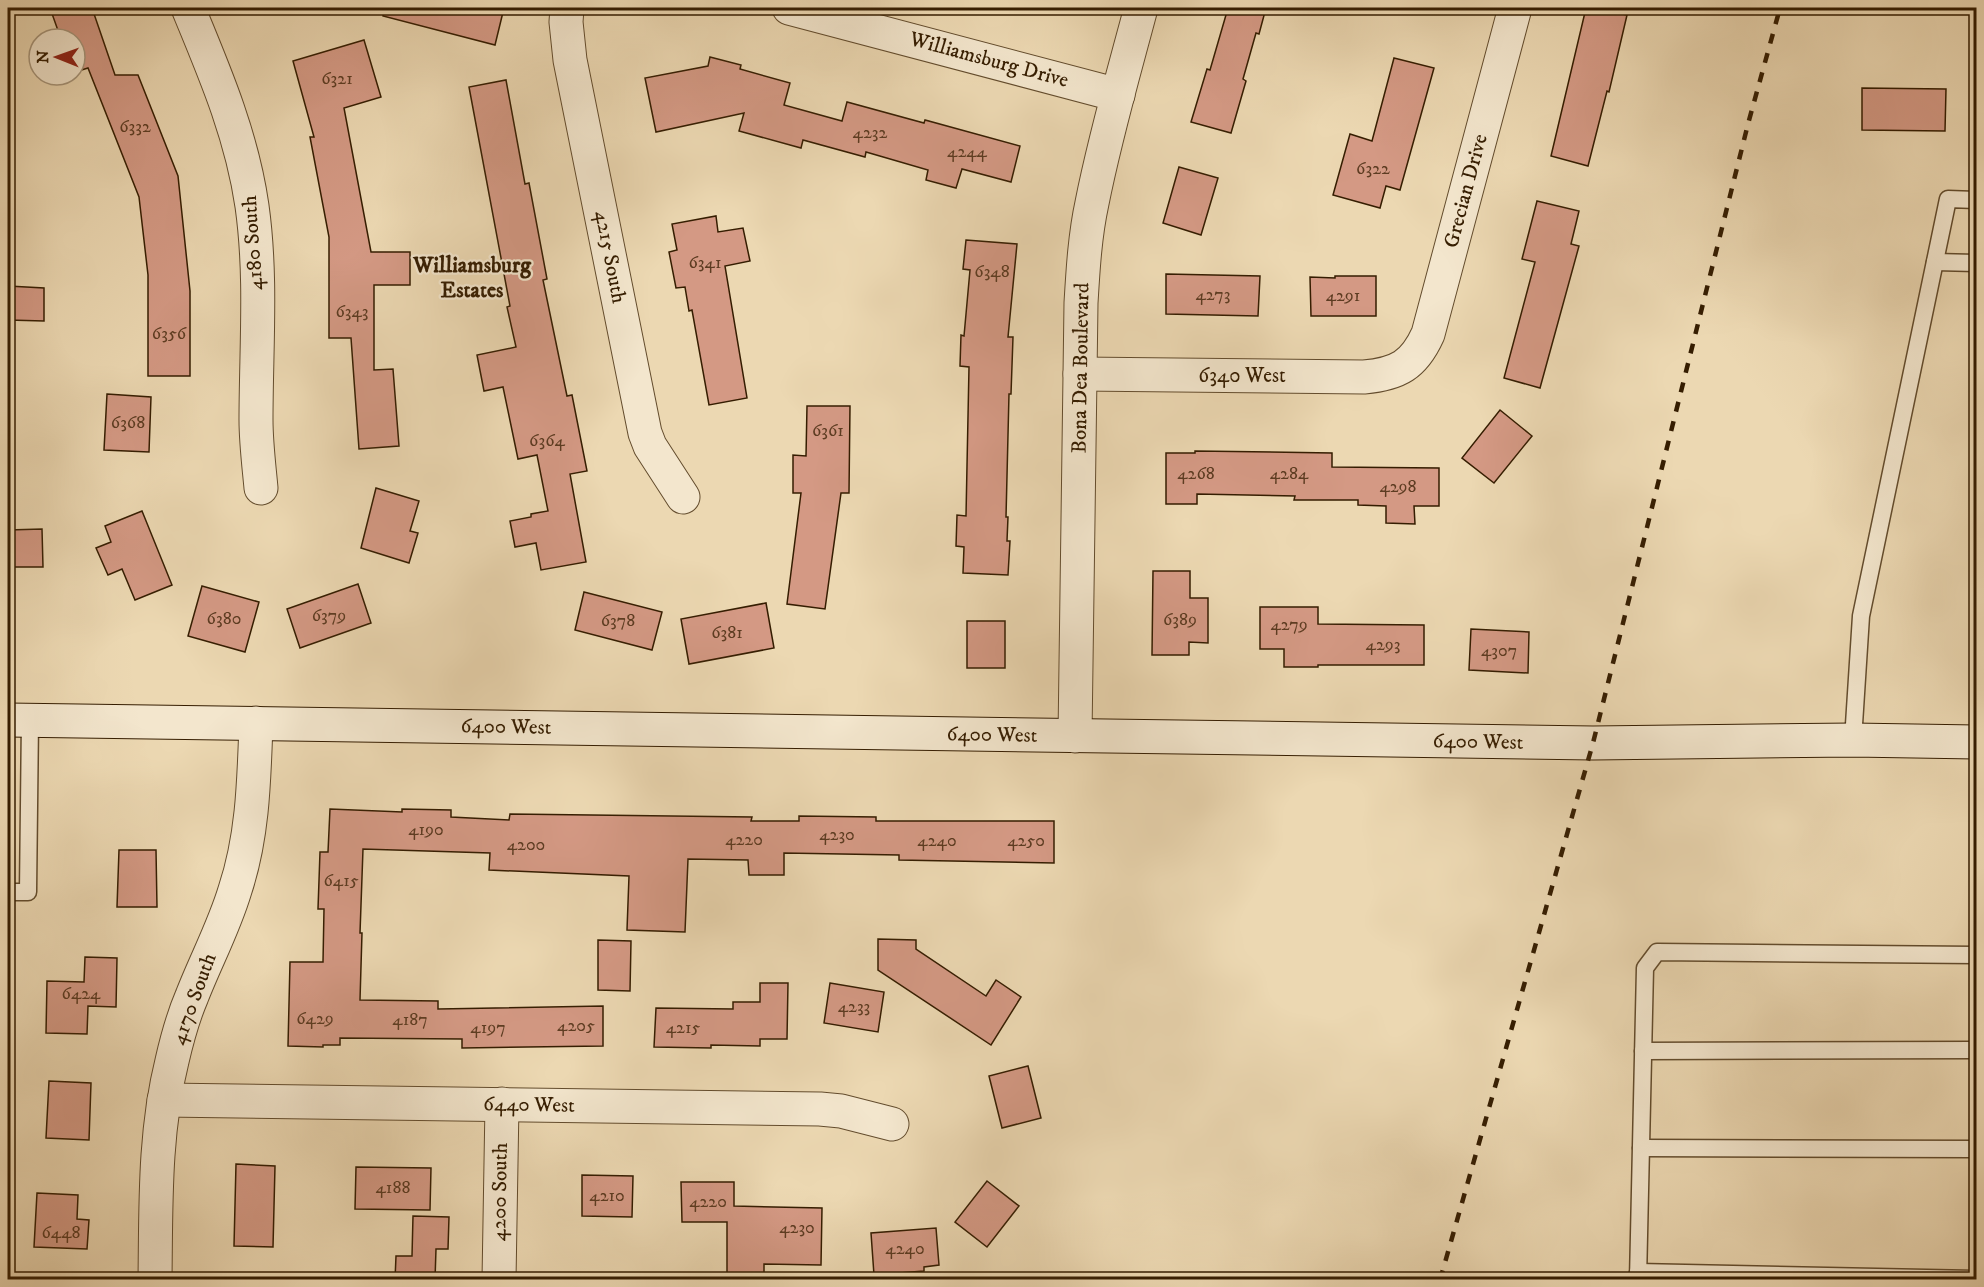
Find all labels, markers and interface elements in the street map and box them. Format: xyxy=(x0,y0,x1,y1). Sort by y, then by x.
street label: Williamsburg Drive xyxy=(906,26,1072,94)
north arrow xyxy=(27,27,87,87)
text: N xyxy=(33,50,53,63)
house number: 6321 xyxy=(321,68,353,90)
house number: 6332 xyxy=(119,116,151,138)
house number: 4232 xyxy=(853,122,888,144)
street label: Grecian Drive xyxy=(1438,131,1494,251)
house number: 4244 xyxy=(947,141,988,163)
house number: 6322 xyxy=(1356,158,1390,180)
street label: 4180 South xyxy=(237,195,269,291)
street label: 4215 South xyxy=(588,208,632,306)
district label: Williamsburg Estates xyxy=(412,252,532,304)
house number: 6341 xyxy=(688,252,722,274)
house number: 6348 xyxy=(974,261,1010,283)
street label: Bona Dea Boulevard xyxy=(1067,282,1095,454)
house number: 4273 xyxy=(1196,284,1230,306)
house number: 4291 xyxy=(1326,285,1360,307)
house number: 6343 xyxy=(335,301,369,323)
house number: 6356 xyxy=(152,323,187,345)
street label: 6340 West xyxy=(1198,363,1286,389)
house number: 6368 xyxy=(111,412,145,434)
house number: 6361 xyxy=(812,420,844,442)
house number: 6364 xyxy=(529,430,566,452)
house number: 4268 xyxy=(1177,463,1215,485)
house number: 4284 xyxy=(1270,463,1309,485)
house number: 4298 xyxy=(1379,476,1417,498)
house number: 6379 xyxy=(312,605,346,627)
house number: 6380 xyxy=(207,608,241,630)
house number: 6389 xyxy=(1163,609,1197,631)
house number: 6378 xyxy=(601,610,635,632)
house number: 4279 xyxy=(1270,614,1308,636)
house number: 6381 xyxy=(711,622,743,644)
house number: 4293 xyxy=(1366,634,1400,656)
house number: 4307 xyxy=(1481,640,1517,662)
street label: 6400 West xyxy=(460,713,552,741)
street label: 6400 West xyxy=(946,721,1038,749)
street label: 6400 West xyxy=(1432,728,1524,756)
house number: 4190 xyxy=(408,819,444,841)
house number: 4230 xyxy=(819,824,855,846)
house number: 4220 xyxy=(725,829,763,851)
house number: 4240 xyxy=(917,830,957,852)
house number: 4250 xyxy=(1007,830,1045,852)
house number: 4200 xyxy=(507,834,545,856)
house number: 6415 xyxy=(323,870,359,892)
street label: 4170 South xyxy=(165,950,223,1048)
house number: 6424 xyxy=(62,983,101,1005)
house number: 4233 xyxy=(838,996,870,1018)
house number: 6429 xyxy=(296,1008,334,1030)
house number: 4187 xyxy=(392,1009,428,1031)
house number: 4205 xyxy=(557,1015,595,1037)
house number: 4197 xyxy=(470,1017,506,1039)
house number: 4215 xyxy=(666,1017,700,1039)
street label: 6440 West xyxy=(483,1091,575,1119)
street label: 4200 South xyxy=(486,1142,514,1242)
house number: 4188 xyxy=(376,1177,411,1199)
house number: 4210 xyxy=(589,1185,625,1207)
house number: 4220 xyxy=(689,1191,727,1213)
house number: 4230 xyxy=(779,1217,815,1239)
house number: 6448 xyxy=(41,1222,81,1244)
house number: 4240 xyxy=(885,1238,925,1260)

